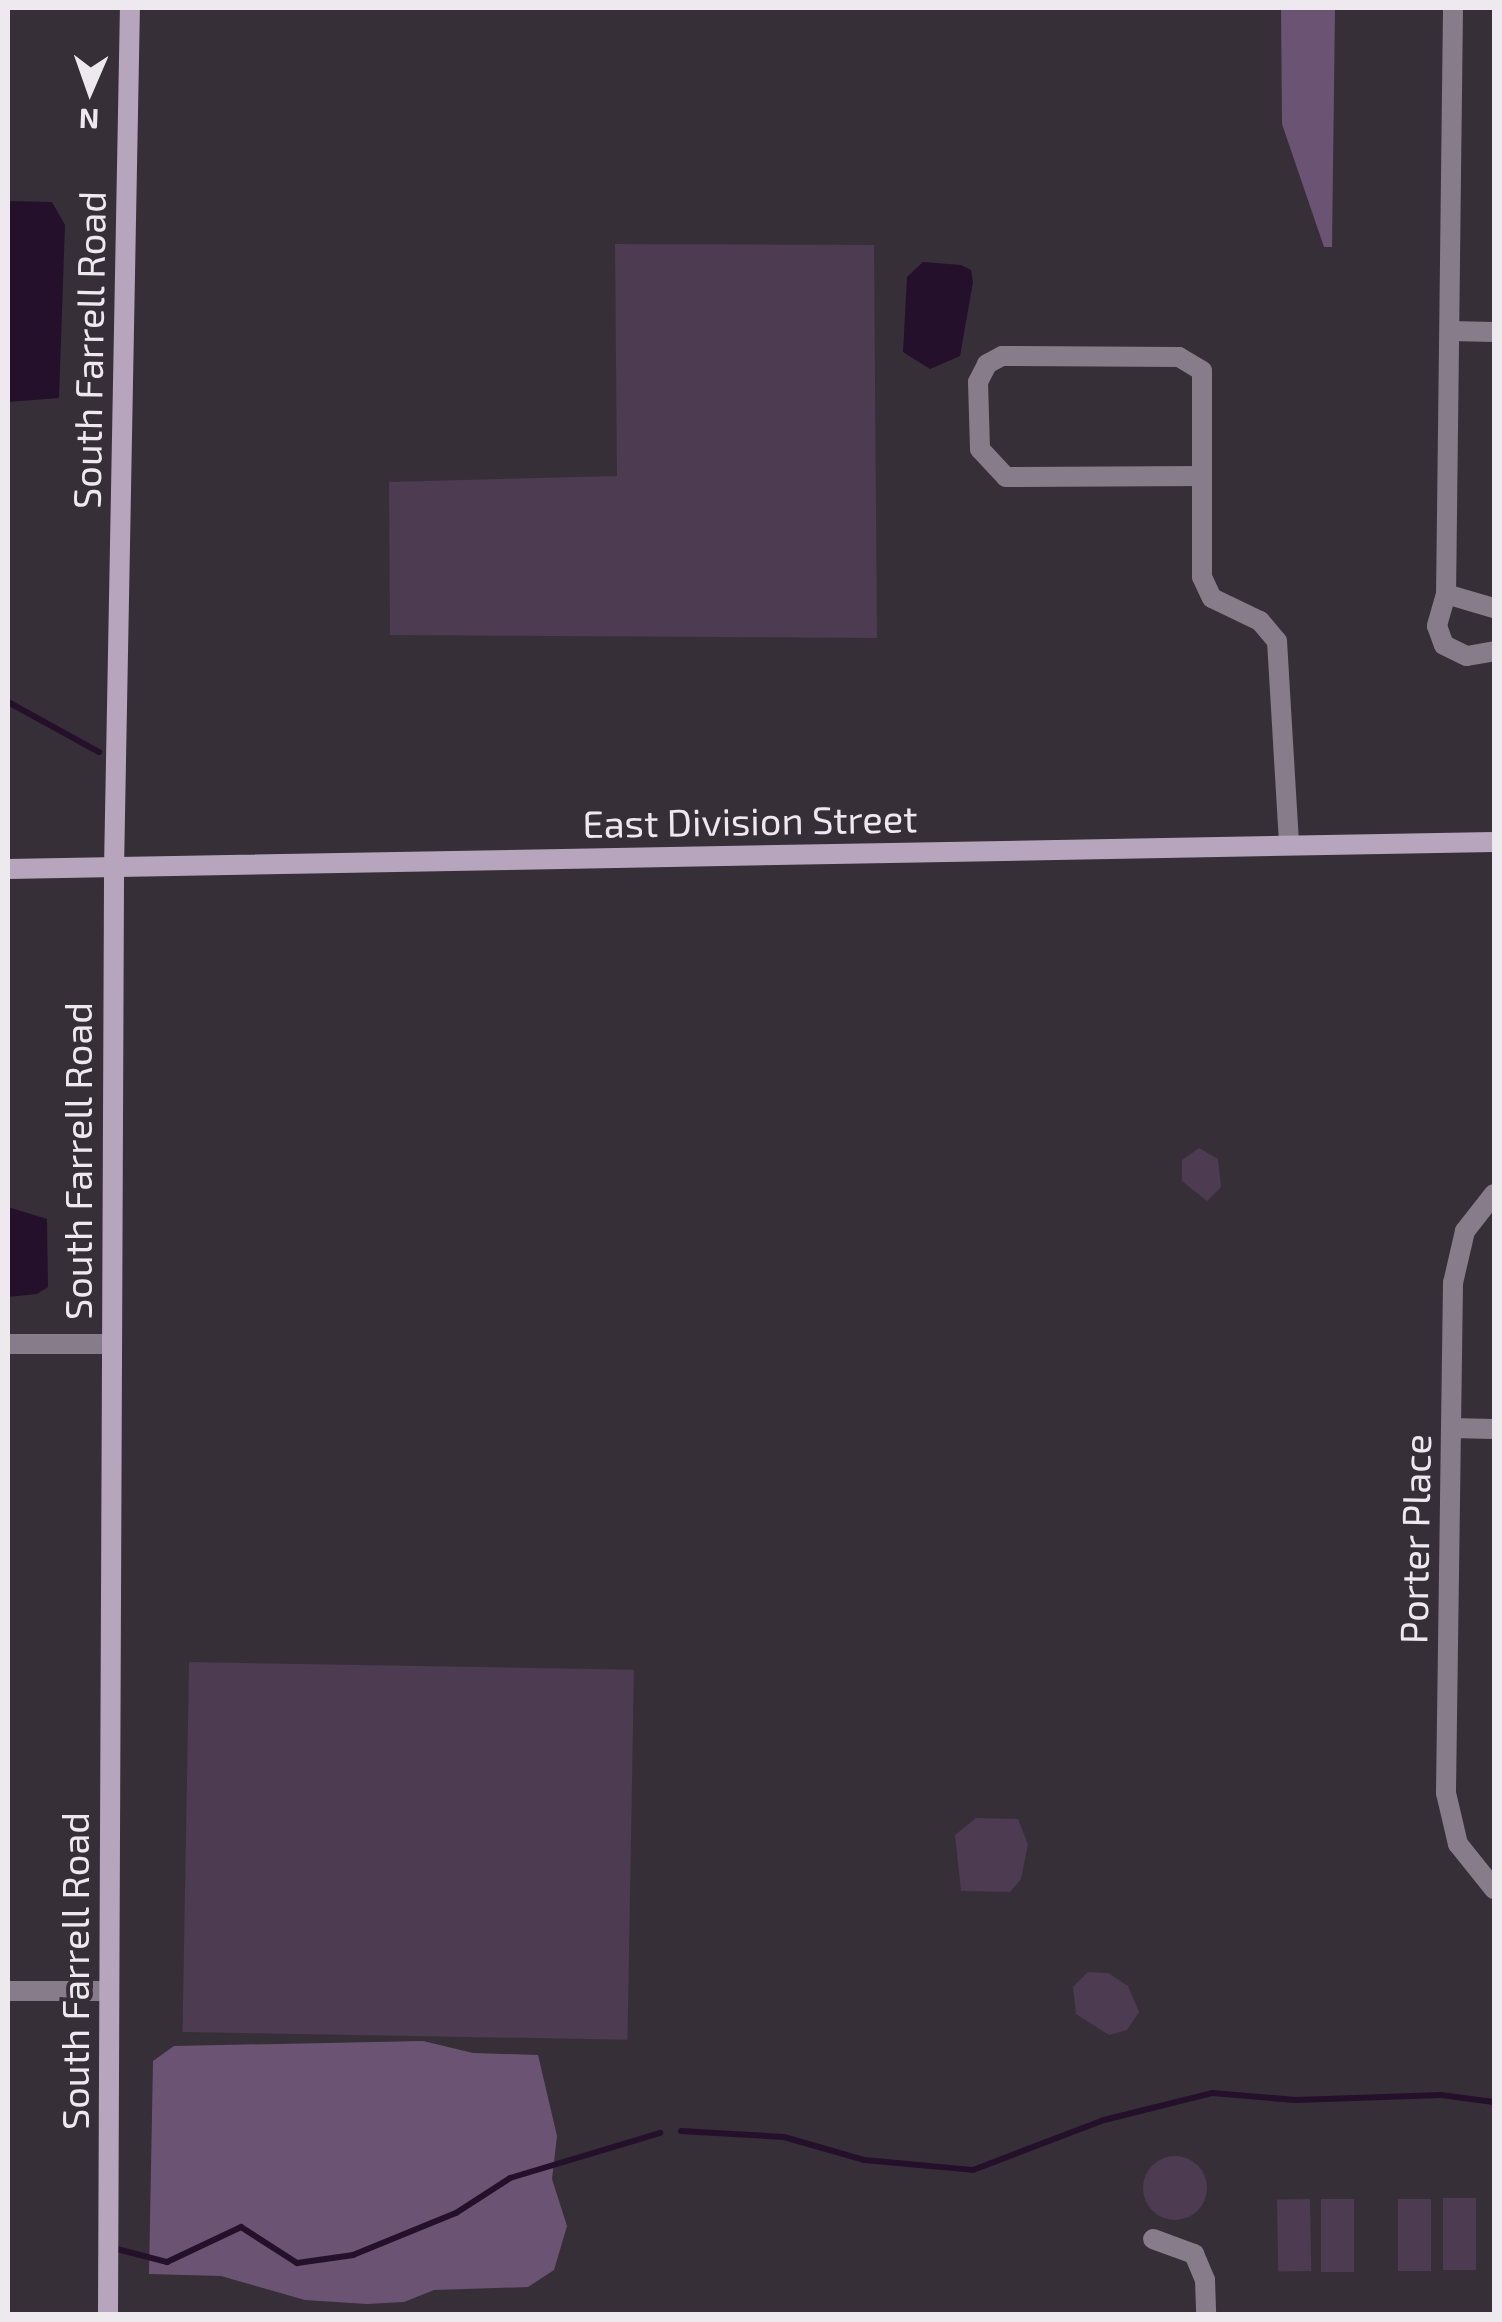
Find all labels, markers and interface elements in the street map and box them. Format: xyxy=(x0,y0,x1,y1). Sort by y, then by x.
north arrow xyxy=(40,40,140,140)
text: N xyxy=(78,103,100,137)
street label: South Farrell Road xyxy=(63,190,115,510)
street label: East Division Street xyxy=(582,795,918,847)
street label: South Farrell Road xyxy=(55,1001,101,1321)
street label: Porter Place xyxy=(1390,1433,1440,1645)
street label: South Farrell Road xyxy=(52,1811,98,2131)

